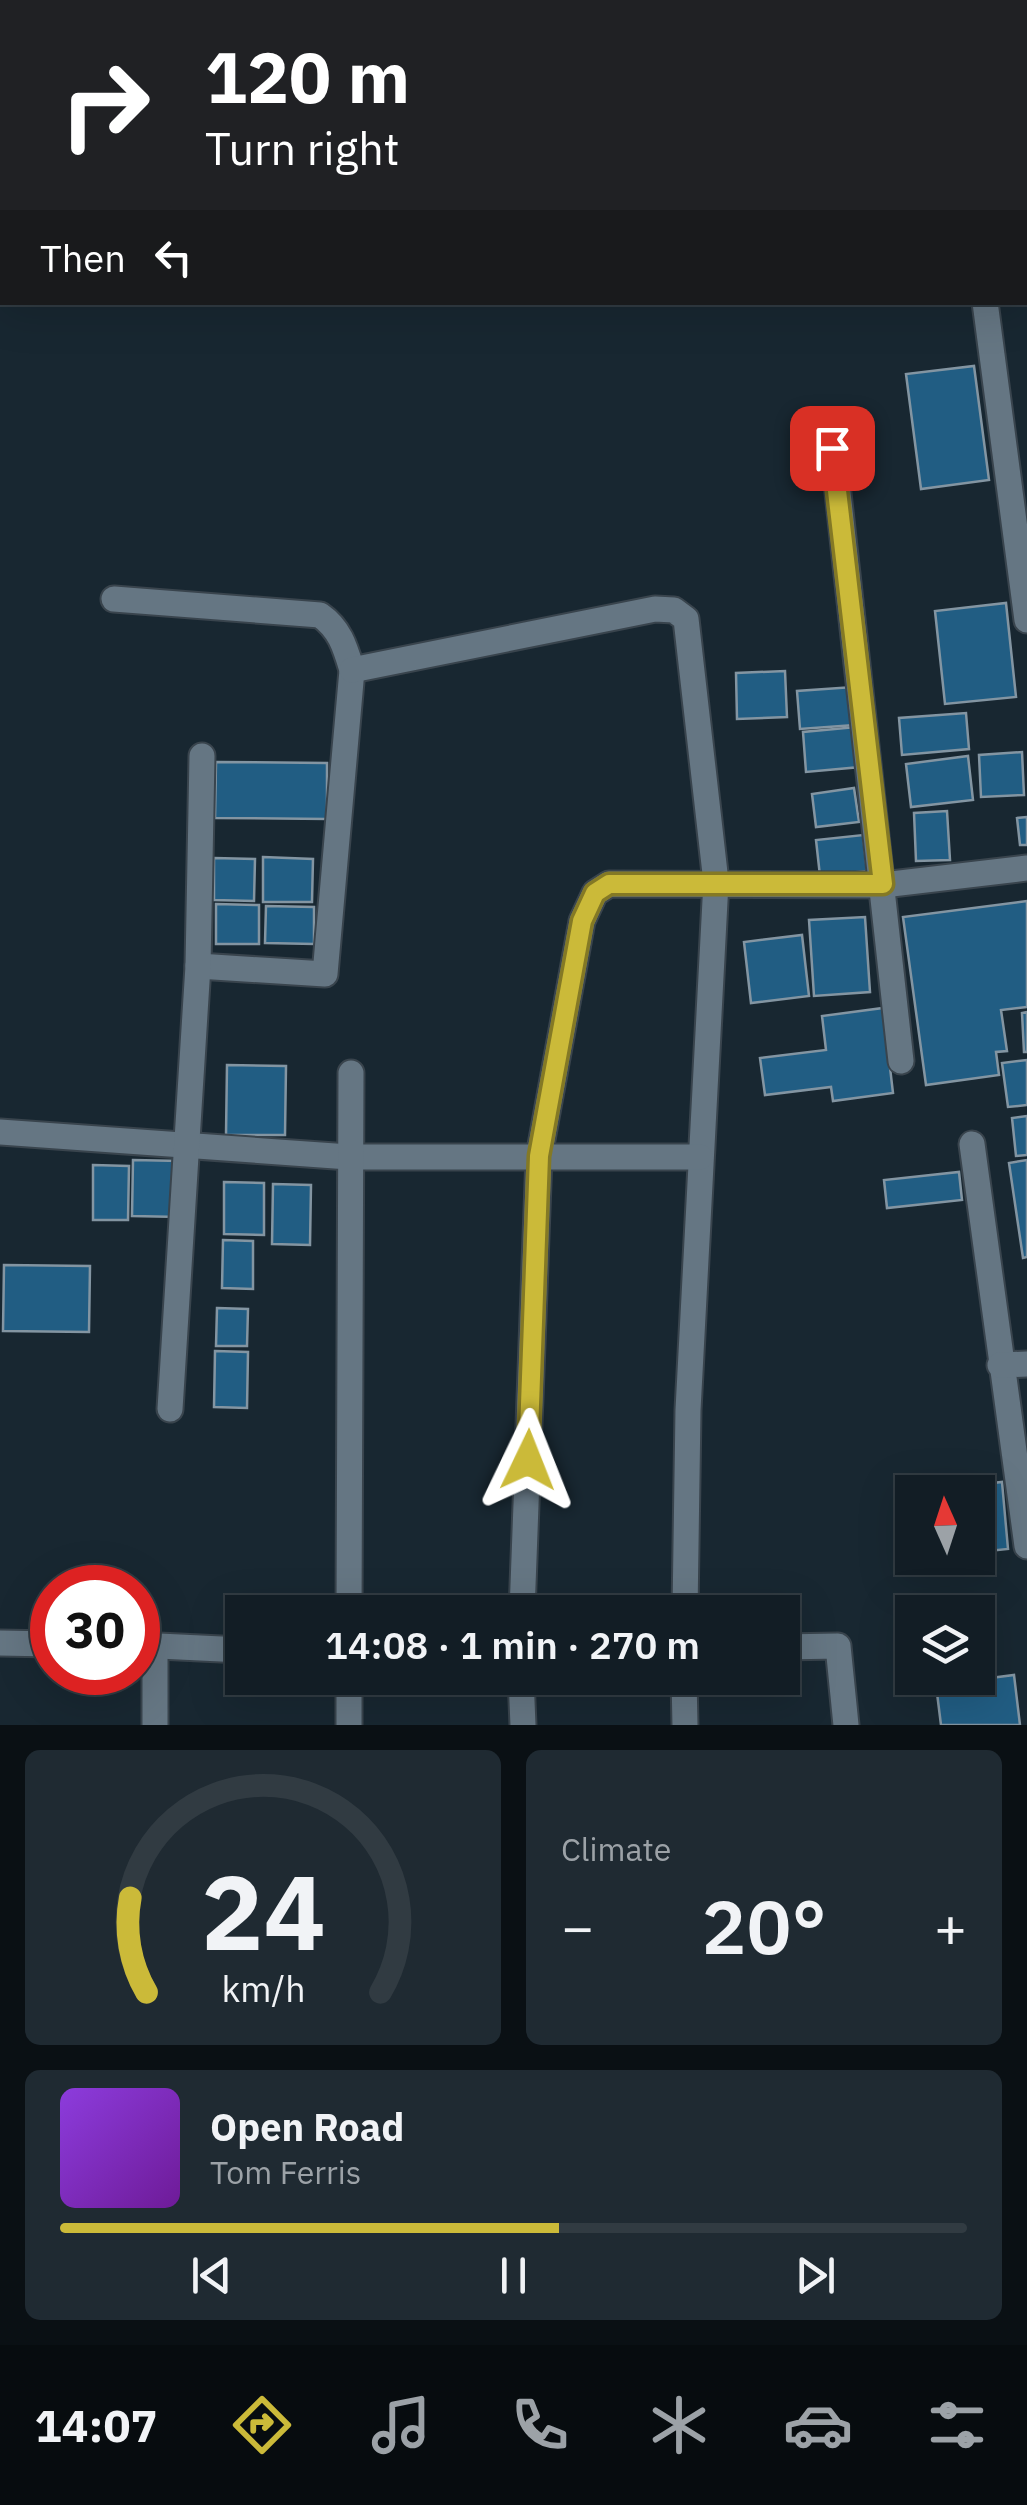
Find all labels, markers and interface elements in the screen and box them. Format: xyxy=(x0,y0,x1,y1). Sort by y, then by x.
text: 120 m xyxy=(205,31,410,122)
icon: right xyxy=(40,40,170,170)
text: Turn right xyxy=(205,119,400,177)
icon: left xyxy=(146,230,201,285)
text: Then xyxy=(40,233,126,282)
pin xyxy=(790,406,875,491)
icon: arrive xyxy=(805,421,860,476)
position arrow xyxy=(476,1408,580,1512)
north arrow xyxy=(895,1475,995,1575)
map controls xyxy=(895,1475,995,1695)
speed limit sign: 30 xyxy=(30,1565,160,1695)
button: layers xyxy=(895,1595,995,1695)
text: 14:08 · 1 min · 270 m xyxy=(325,1620,700,1669)
text: Climate xyxy=(561,1828,671,1870)
text: 24 xyxy=(201,1843,325,1979)
text: 20° xyxy=(701,1877,827,1975)
text: − xyxy=(561,1891,594,1962)
text: + xyxy=(934,1891,967,1962)
text: km/h xyxy=(221,1965,305,2012)
text: Open Road xyxy=(210,2102,404,2151)
text: Tom Ferris xyxy=(210,2151,361,2193)
icon: previous xyxy=(184,2248,239,2303)
icon: pause xyxy=(486,2248,541,2303)
icon: next xyxy=(788,2248,843,2303)
icon: directions xyxy=(227,2390,297,2460)
icon: music xyxy=(366,2390,436,2460)
icon: phone xyxy=(505,2390,575,2460)
icon: climate xyxy=(644,2390,714,2460)
icon: car xyxy=(783,2390,853,2460)
icon: filters xyxy=(922,2390,992,2460)
text: 14:07 xyxy=(35,2396,157,2454)

